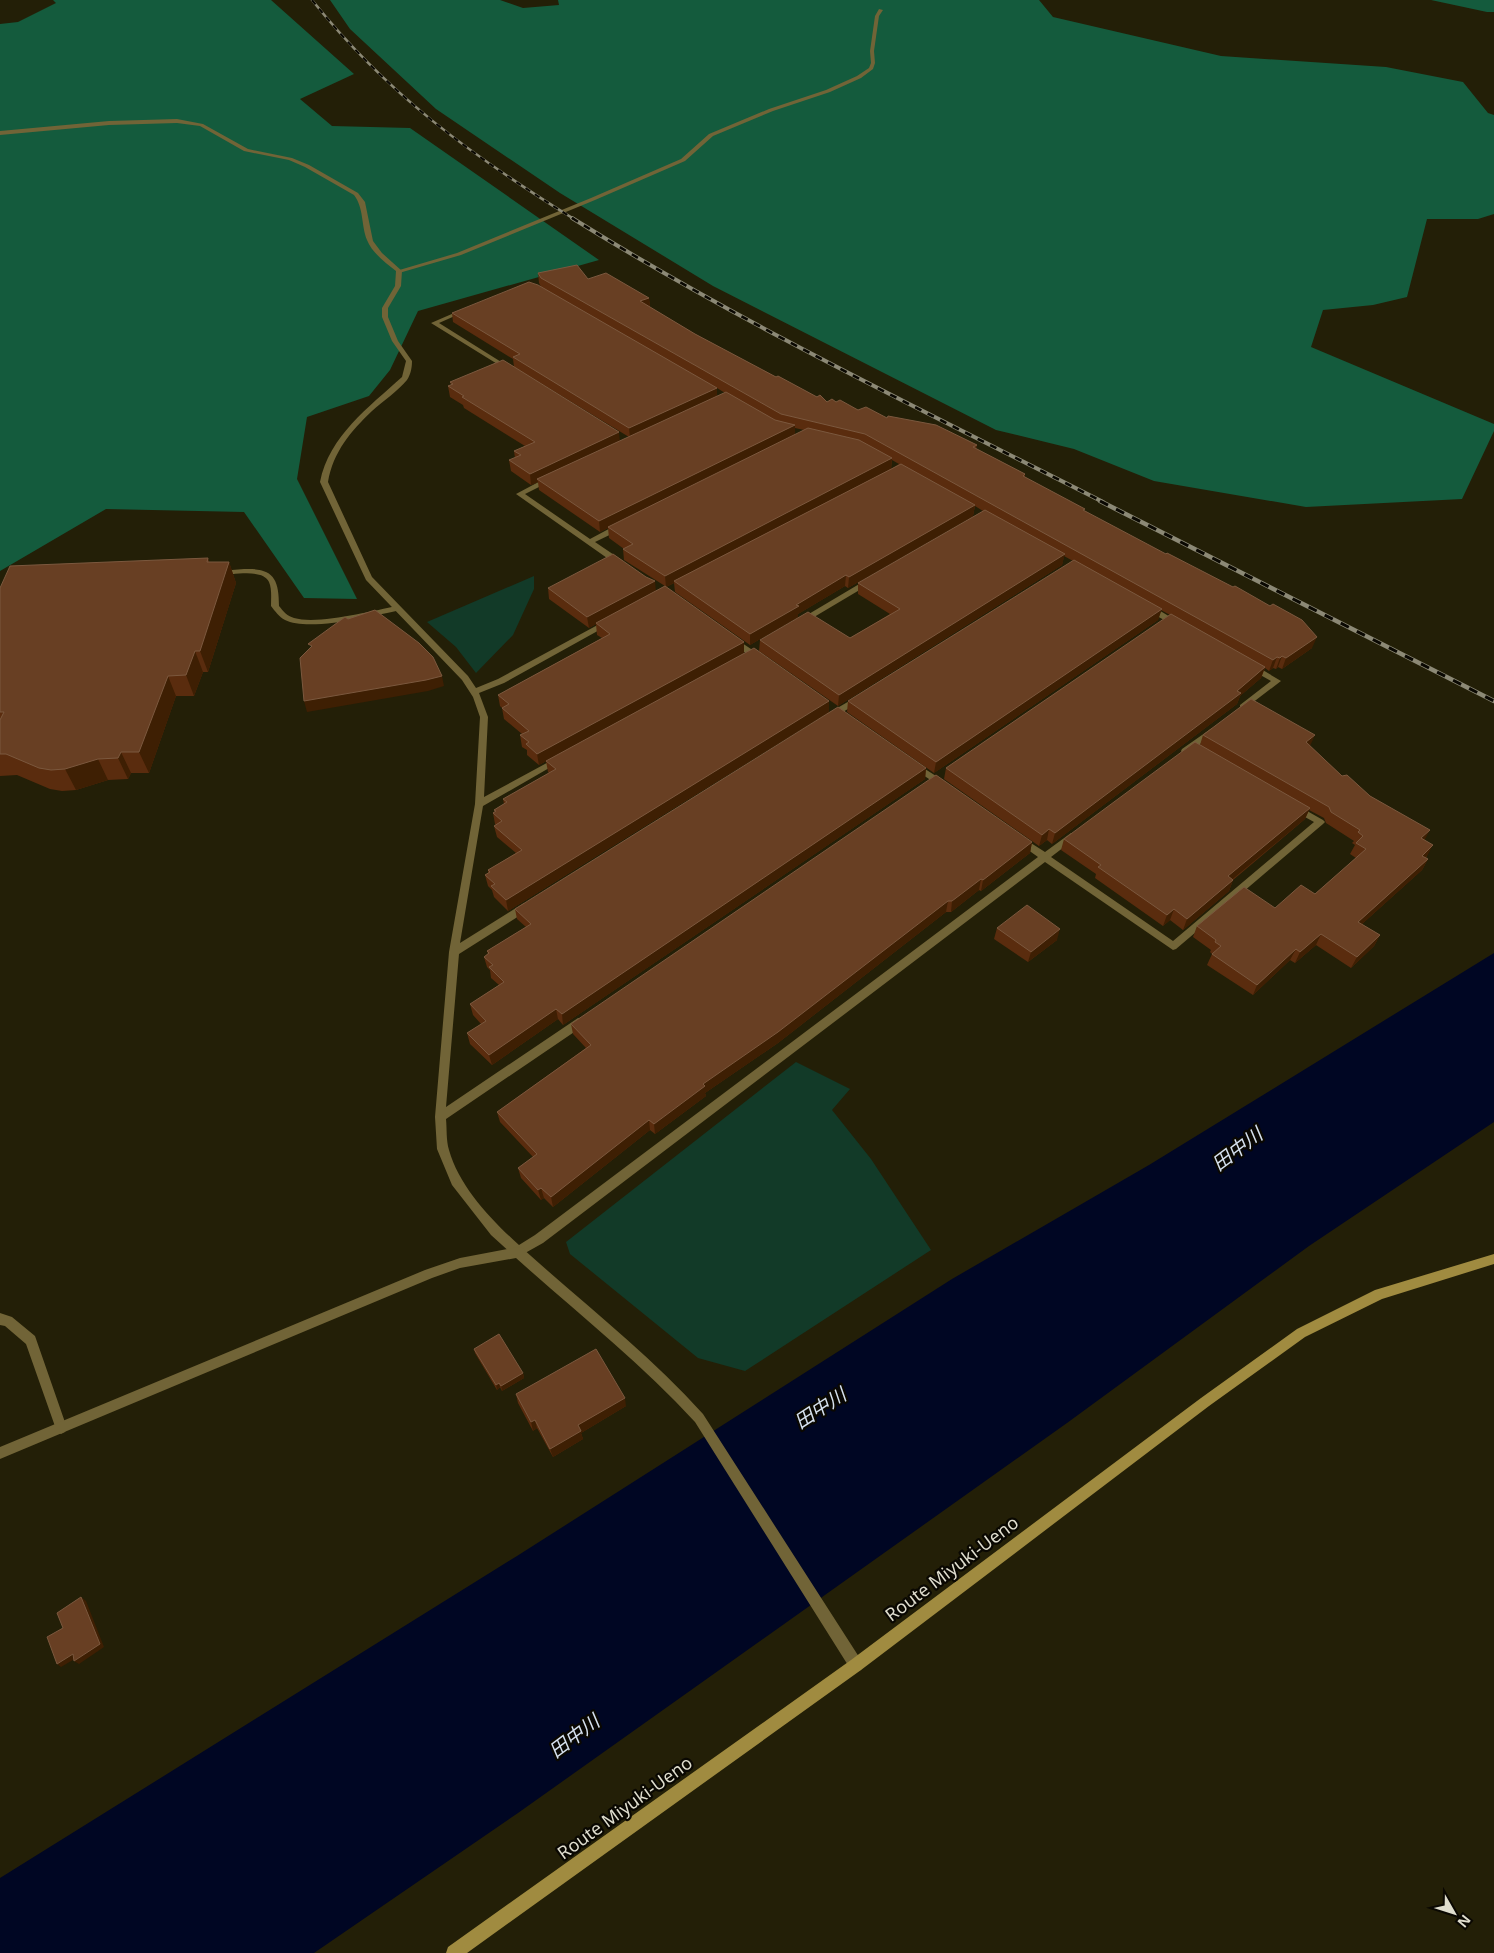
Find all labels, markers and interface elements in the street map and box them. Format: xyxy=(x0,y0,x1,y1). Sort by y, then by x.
water label: 田中川 xyxy=(1206,1120,1269,1177)
water label: 田中川 xyxy=(789,1380,853,1434)
street label: Route Miyuki-Ueno xyxy=(880,1510,1023,1626)
water label: 田中川 xyxy=(543,1707,606,1764)
street label: Route Miyuki-Ueno xyxy=(552,1750,697,1864)
north arrow xyxy=(1429,1888,1479,1938)
text: N xyxy=(1454,1911,1475,1932)

